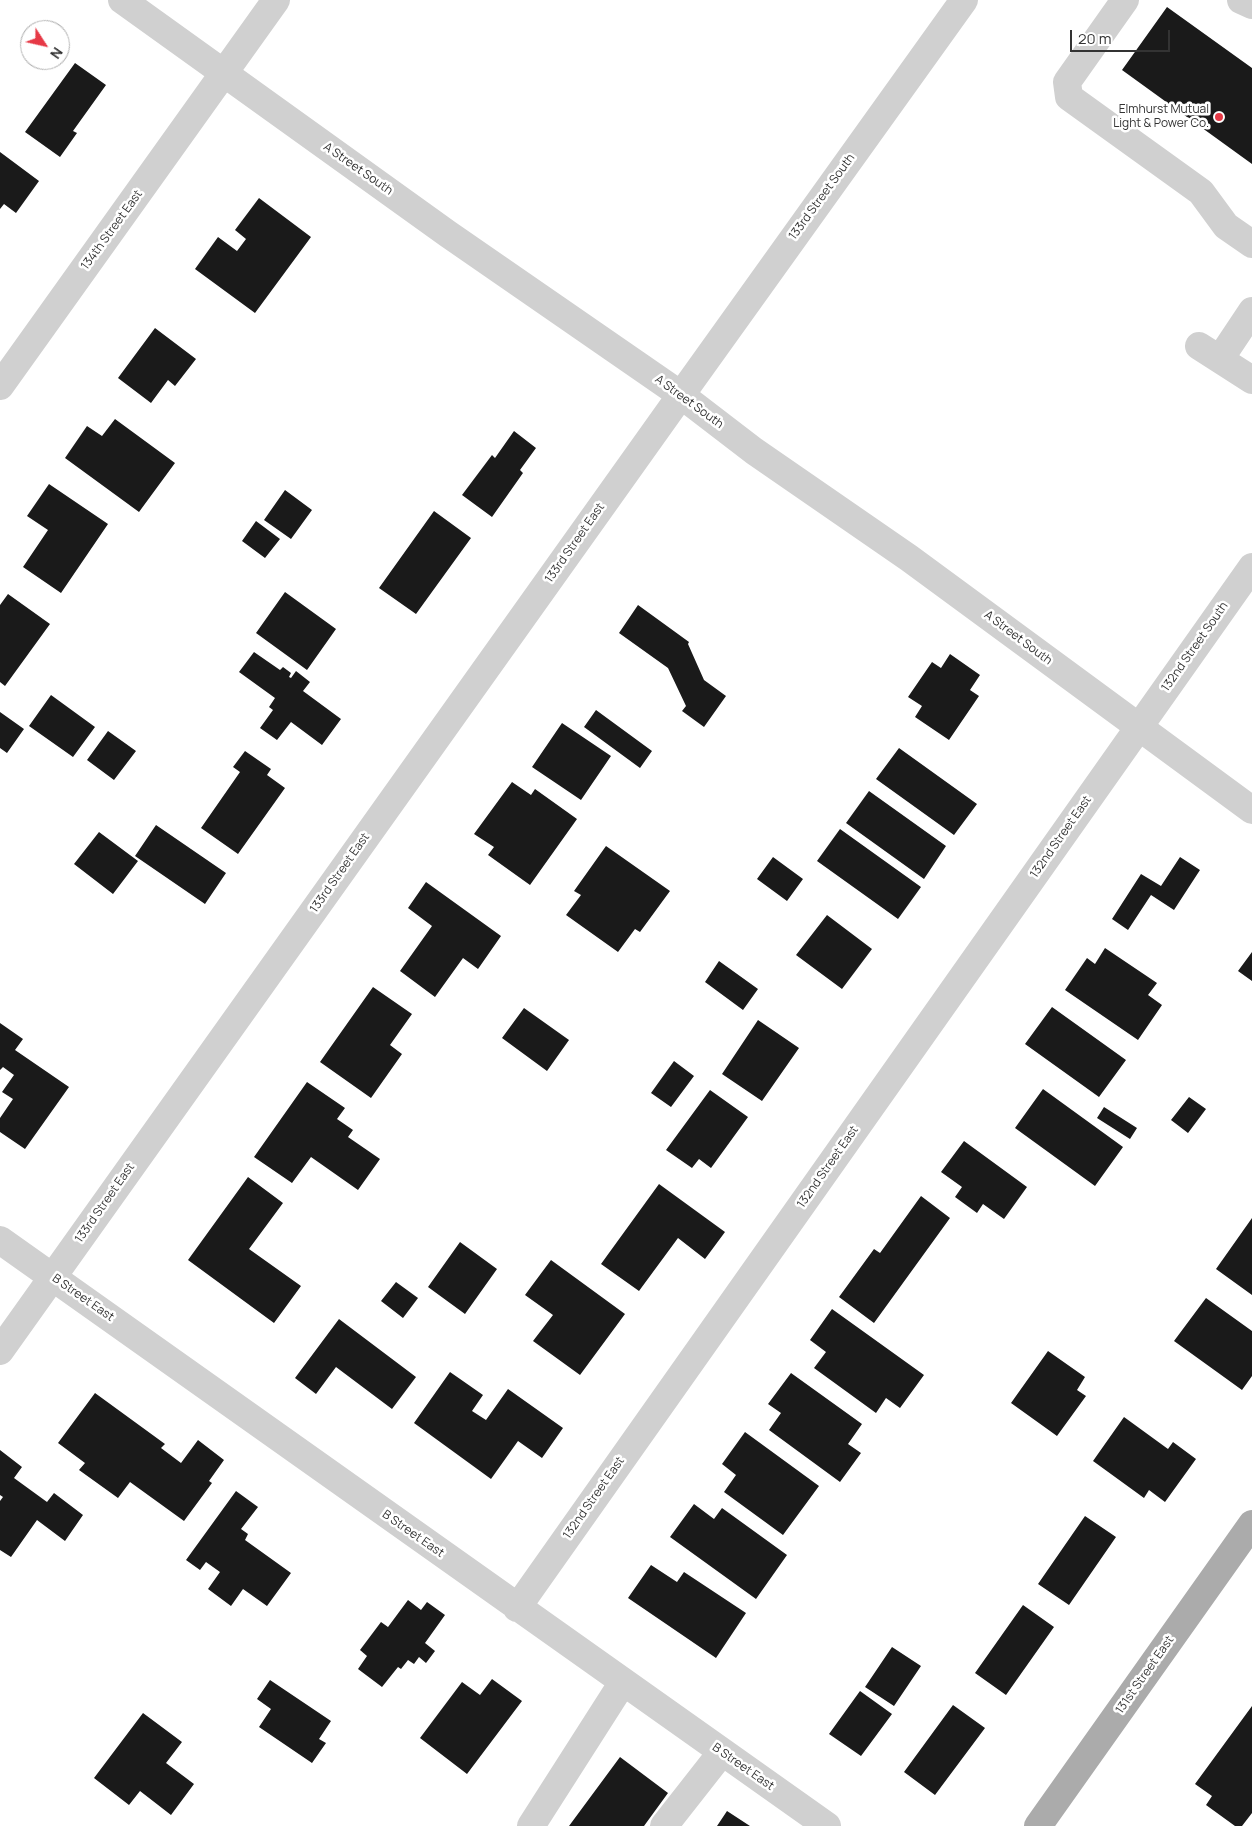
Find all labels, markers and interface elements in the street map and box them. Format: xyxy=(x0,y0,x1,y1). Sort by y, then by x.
north arrow xyxy=(20,20,70,70)
scale bar xyxy=(1072,20,1172,52)
text: 20 m xyxy=(1078,28,1111,49)
text: N xyxy=(46,44,68,63)
place label: Elmhurst Mutual Light & Power Co. xyxy=(1113,103,1209,131)
marker: Elmhurst Mutual Light & Power Co. xyxy=(1213,111,1225,123)
street label: A Street South xyxy=(321,140,395,198)
street label: 133rd Street South xyxy=(786,151,858,243)
street label: 134th Street East xyxy=(78,187,146,273)
street label: A Street South xyxy=(652,372,726,432)
street label: 133rd Street East xyxy=(542,500,608,586)
street label: 132nd Street South xyxy=(1159,599,1231,695)
street label: A Street South xyxy=(981,608,1055,668)
street label: 132nd Street East xyxy=(1027,793,1095,881)
street label: 133rd Street East xyxy=(307,830,373,916)
street label: 132nd Street East xyxy=(794,1123,862,1211)
street label: 133rd Street East xyxy=(72,1160,138,1246)
street label: B Street East xyxy=(49,1271,117,1325)
street label: 132nd Street East xyxy=(560,1454,628,1542)
street label: B Street East xyxy=(379,1507,447,1561)
street label: 131st Street East xyxy=(1113,1633,1177,1717)
street label: B Street East xyxy=(709,1740,777,1794)

